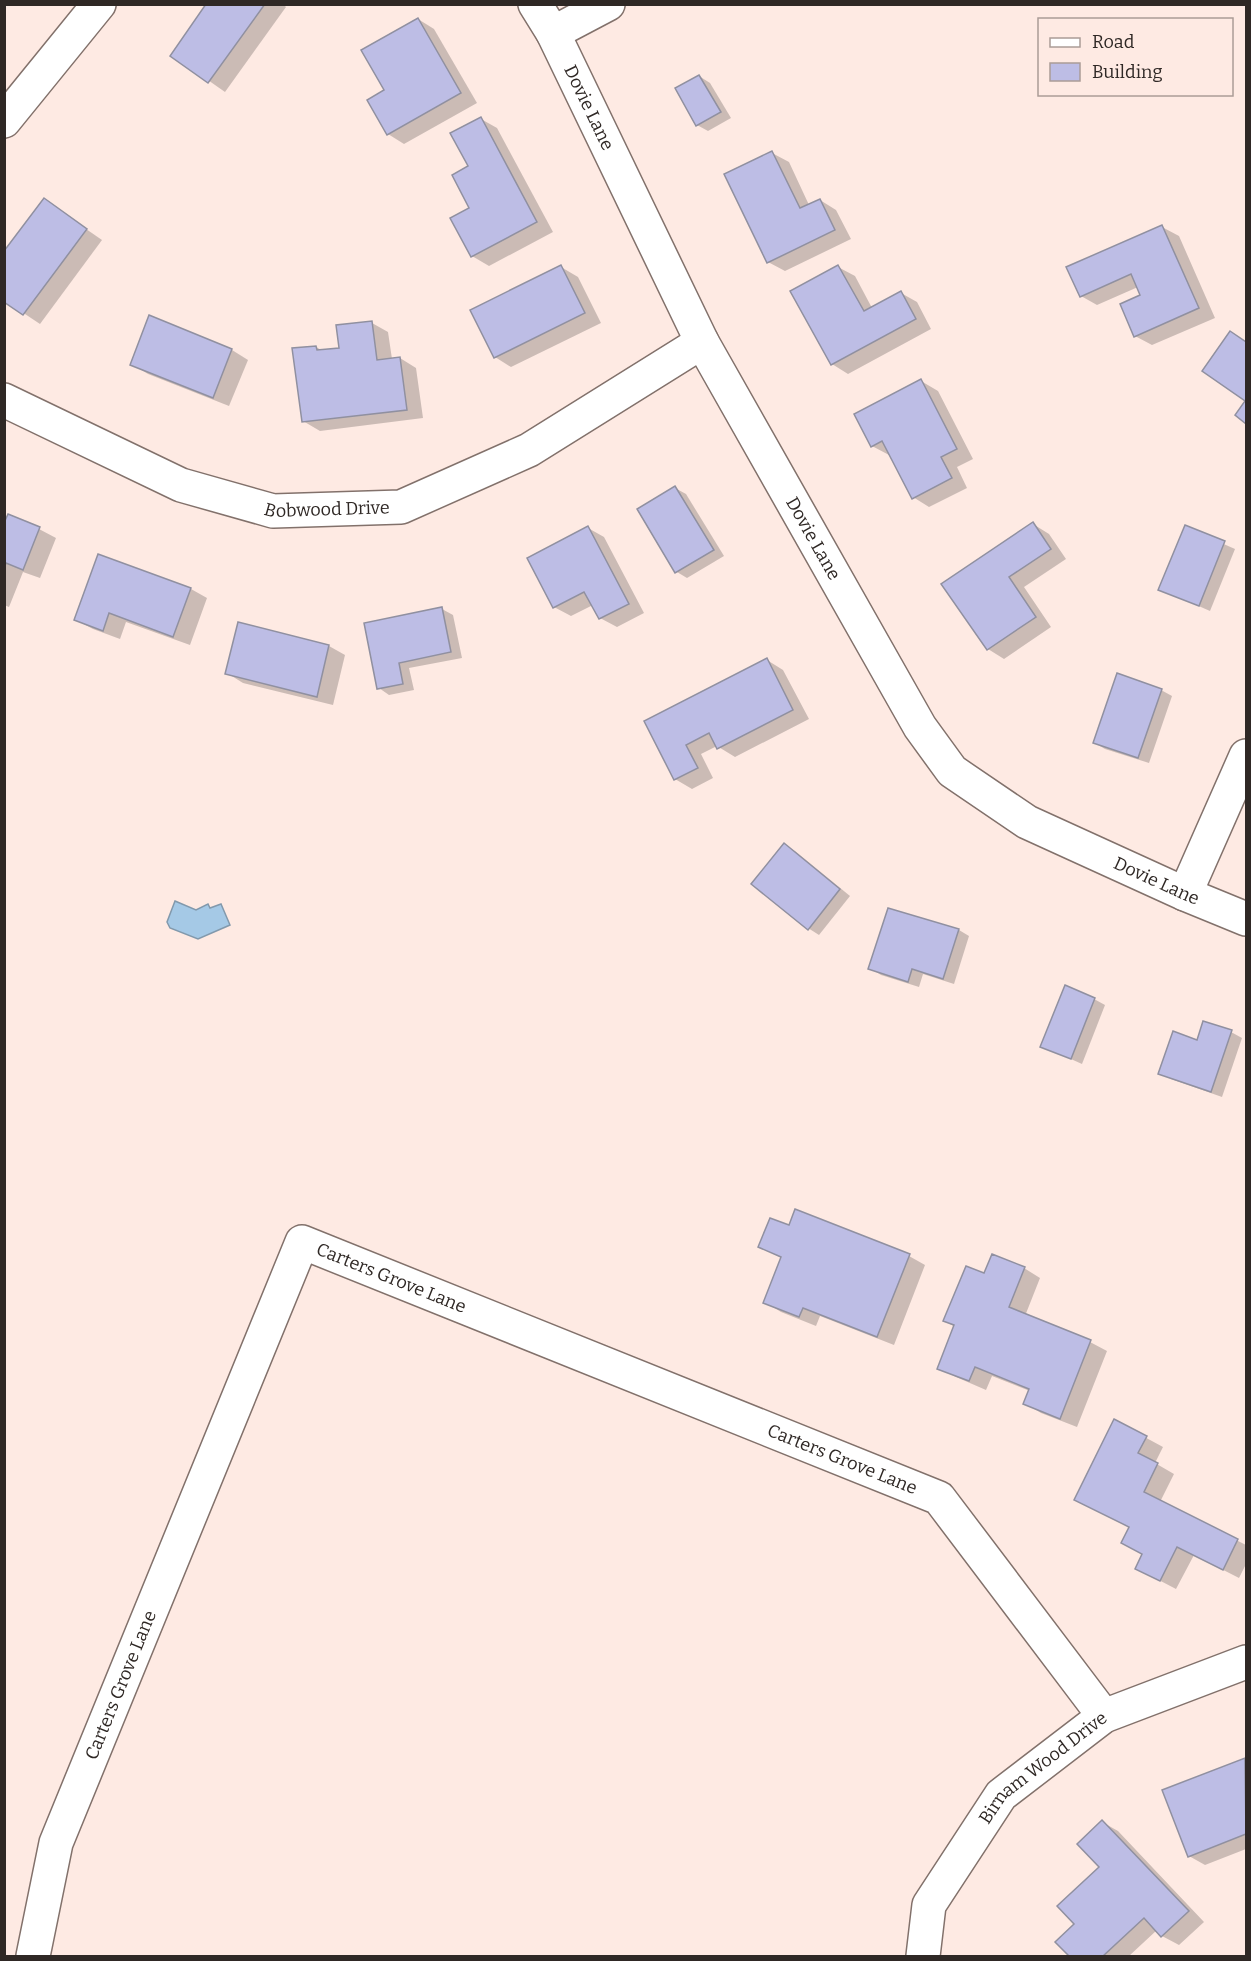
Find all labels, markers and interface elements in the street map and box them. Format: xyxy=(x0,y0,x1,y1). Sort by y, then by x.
legend xyxy=(1038,18,1233,96)
text: Road xyxy=(1092,31,1135,53)
street label: Dovie Lane xyxy=(559,61,619,154)
text: Building xyxy=(1092,61,1163,83)
street label: Dovie Lane xyxy=(781,493,845,584)
street label: Bobwood Drive xyxy=(262,496,390,522)
street label: Dovie Lane xyxy=(1110,852,1203,910)
street label: Carters Grove Lane xyxy=(313,1238,469,1318)
street label: Carters Grove Lane xyxy=(764,1419,920,1499)
street label: Carters Grove Lane xyxy=(80,1607,161,1763)
street label: Birnam Wood Drive xyxy=(974,1707,1111,1828)

